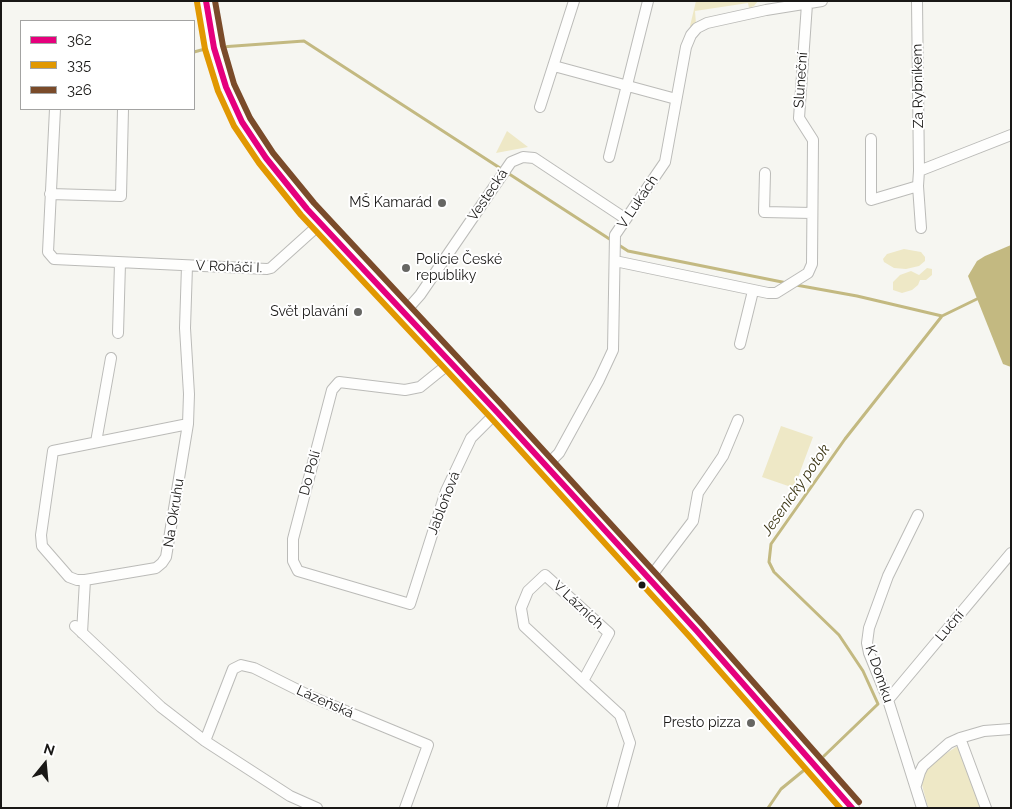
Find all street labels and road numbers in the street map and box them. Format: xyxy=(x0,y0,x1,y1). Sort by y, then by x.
street label: Za Rybníkem xyxy=(909,44,927,128)
street label: Sluneční xyxy=(791,52,811,108)
street label: Vestecká xyxy=(465,166,511,224)
street label: V Lukách xyxy=(614,172,662,232)
street label: V Roháči I. xyxy=(195,257,263,277)
street label: Do Polí xyxy=(296,449,324,497)
street label: Jabloňová xyxy=(424,469,464,537)
street label: Na Okruhu xyxy=(160,477,188,549)
street label: V Lázních xyxy=(549,577,607,633)
street label: Luční xyxy=(932,607,968,645)
street label: K Domku xyxy=(861,643,897,705)
street label: Lázeňská xyxy=(294,682,356,722)

